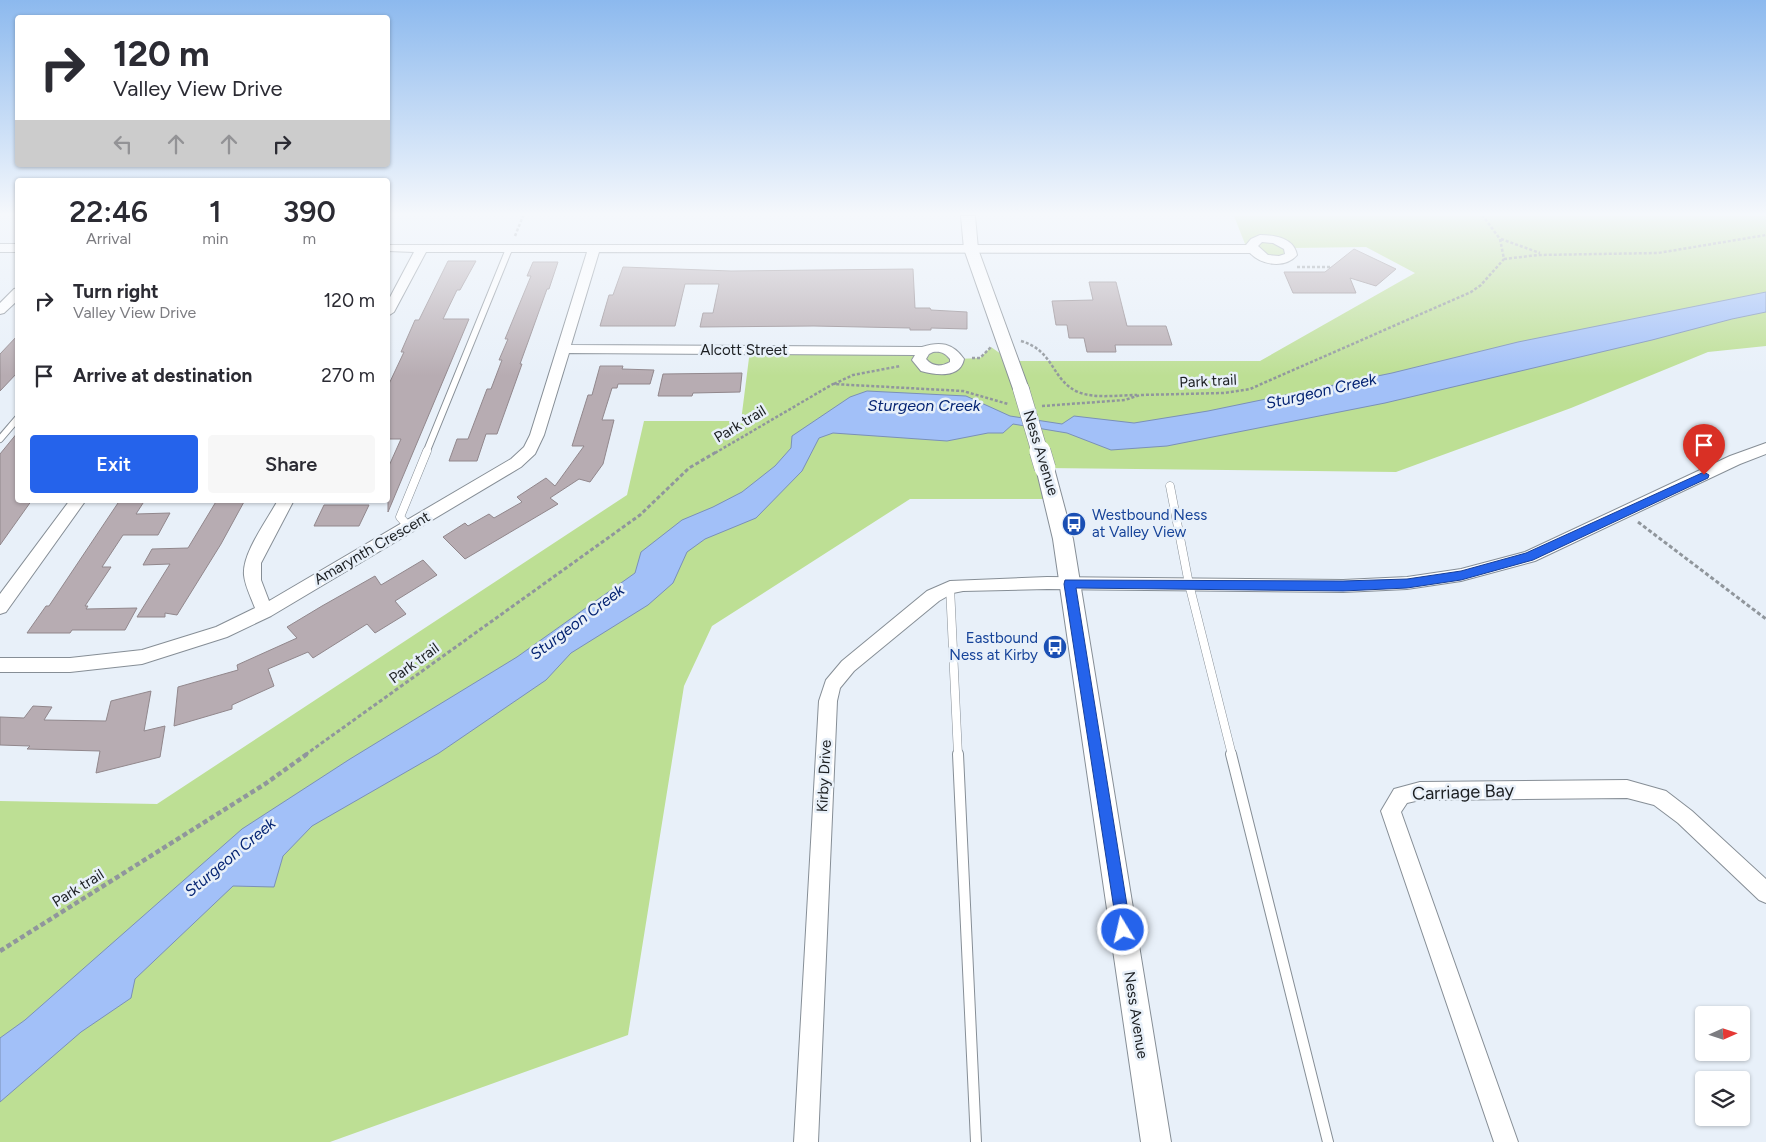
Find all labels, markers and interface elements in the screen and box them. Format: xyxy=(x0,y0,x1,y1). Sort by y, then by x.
text: 120 m xyxy=(113,33,210,75)
icon: right xyxy=(30,35,95,100)
text: Valley View Drive xyxy=(113,75,283,102)
icon: left xyxy=(109,130,137,158)
icon: ahead xyxy=(162,130,190,158)
icon: ahead xyxy=(215,130,243,158)
icon: right xyxy=(268,130,296,158)
text: 22:46 xyxy=(69,193,148,230)
text: 1 xyxy=(209,193,222,230)
text: 390 xyxy=(283,193,336,230)
text: Arrival xyxy=(86,229,131,248)
text: min xyxy=(202,229,228,248)
text: m xyxy=(302,229,316,248)
text: Turn right xyxy=(73,280,159,303)
icon: right xyxy=(30,287,58,315)
text: 120 m xyxy=(323,289,375,312)
text: Valley View Drive xyxy=(73,303,196,322)
street label: Alcott Street xyxy=(700,341,788,359)
icon: arrive xyxy=(30,362,58,390)
text: Arrive at destination xyxy=(73,364,252,387)
text: 270 m xyxy=(321,364,375,387)
water label: Sturgeon Creek xyxy=(1264,369,1379,413)
street label: Park trail xyxy=(1179,371,1237,391)
water label: Sturgeon Creek xyxy=(868,396,982,415)
street label: Park trail xyxy=(711,402,769,446)
street label: Ness Avenue xyxy=(1019,408,1063,498)
pin xyxy=(1683,424,1725,475)
icon: arrive xyxy=(1690,431,1718,459)
button: Exit xyxy=(30,435,198,493)
button: Share xyxy=(208,435,375,493)
place label: Westbound Ness at Valley View xyxy=(1092,506,1207,541)
street label: Amarynth Crescent xyxy=(311,507,434,589)
bus stop icon: Westbound Ness at Valley View xyxy=(1061,511,1087,537)
water label: Sturgeon Creek xyxy=(526,580,629,664)
place label: Eastbound Ness at Kirby xyxy=(949,629,1038,664)
bus stop icon: Eastbound Ness at Kirby xyxy=(1042,634,1068,660)
street label: Park trail xyxy=(385,639,443,687)
street label: Kirby Drive xyxy=(813,739,835,813)
street label: Carriage Bay xyxy=(1412,779,1515,805)
water label: Sturgeon Creek xyxy=(181,813,280,901)
street label: Park trail xyxy=(49,865,107,911)
position arrow xyxy=(1096,903,1148,955)
street label: Ness Avenue xyxy=(1120,970,1152,1060)
north arrow xyxy=(1695,1006,1750,1061)
map controls xyxy=(1695,1006,1750,1126)
button: layers xyxy=(1695,1071,1750,1126)

